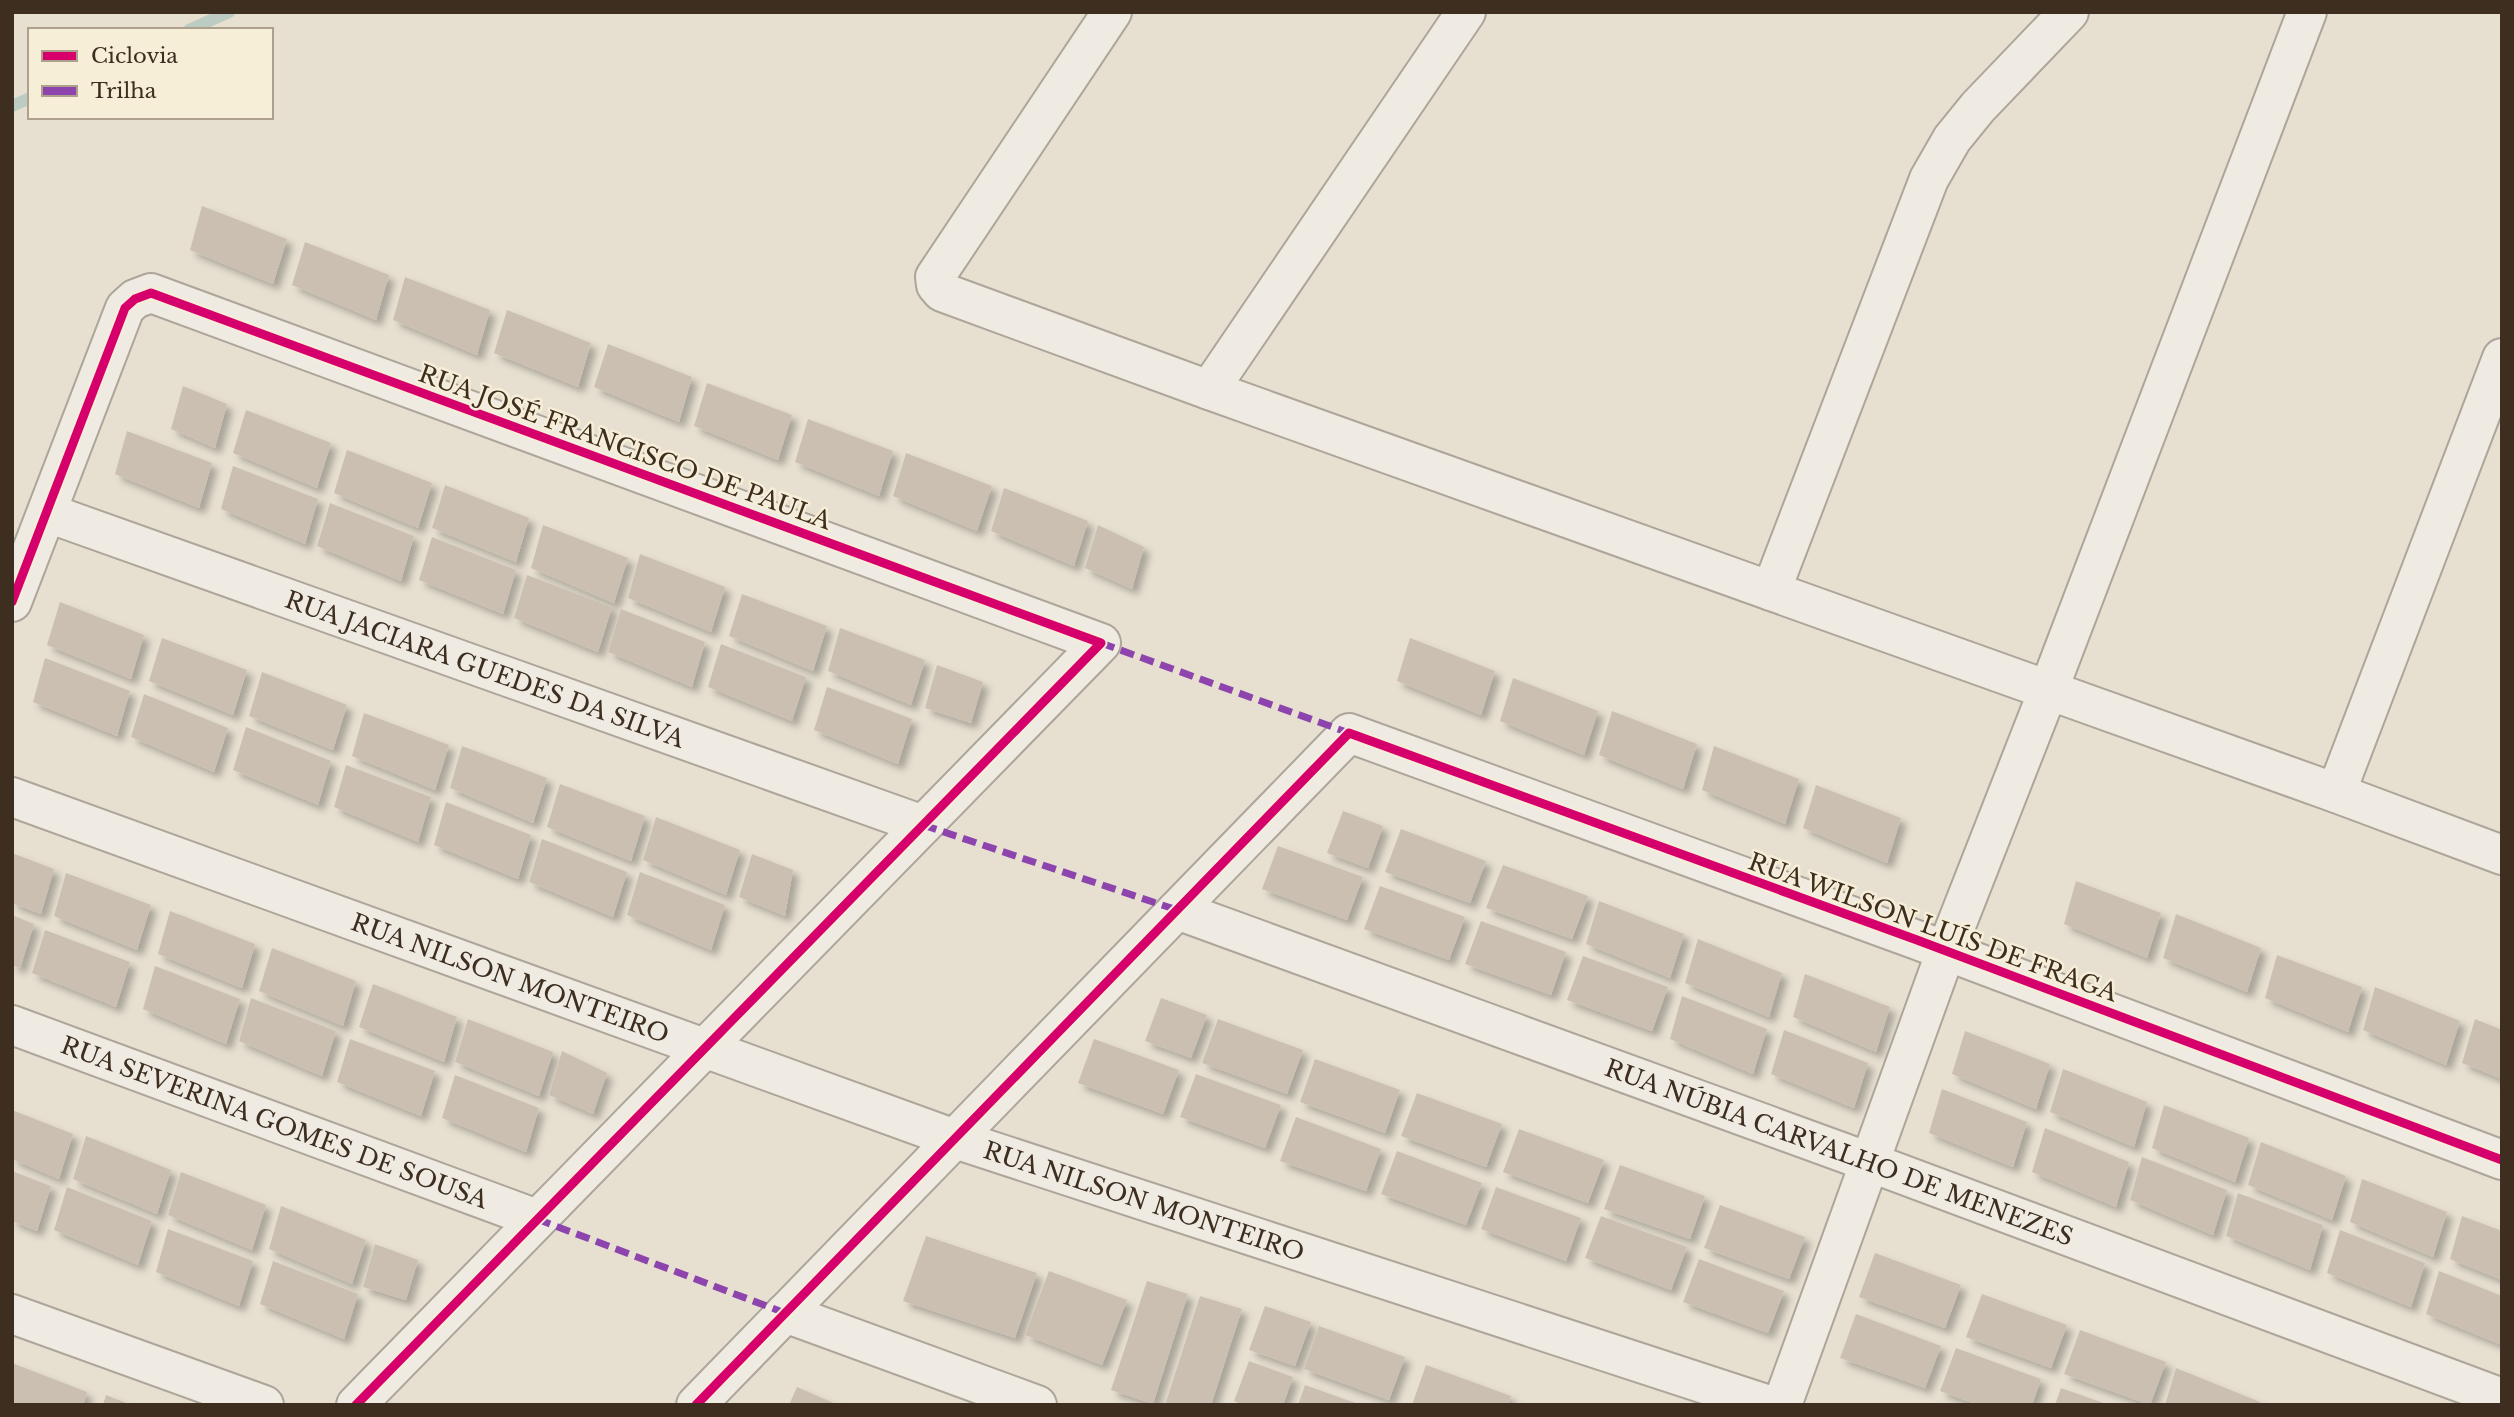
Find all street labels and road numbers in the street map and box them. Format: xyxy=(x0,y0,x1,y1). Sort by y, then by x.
street label: RUA JOSÉ FRANCISCO DE PAULA xyxy=(415,359,836,536)
street label: RUA JACIARA GUEDES DA SILVA xyxy=(282,584,689,753)
street label: RUA WILSON LUÍS DE FRAGA xyxy=(1744,847,2122,1008)
street label: RUA NILSON MONTEIRO xyxy=(347,907,673,1049)
street label: RUA SEVERINA GOMES DE SOUSA xyxy=(57,1030,493,1214)
street label: RUA NÚBIA CARVALHO DE MENEZES xyxy=(1601,1053,2077,1251)
street label: RUA NILSON MONTEIRO xyxy=(980,1135,1308,1267)

